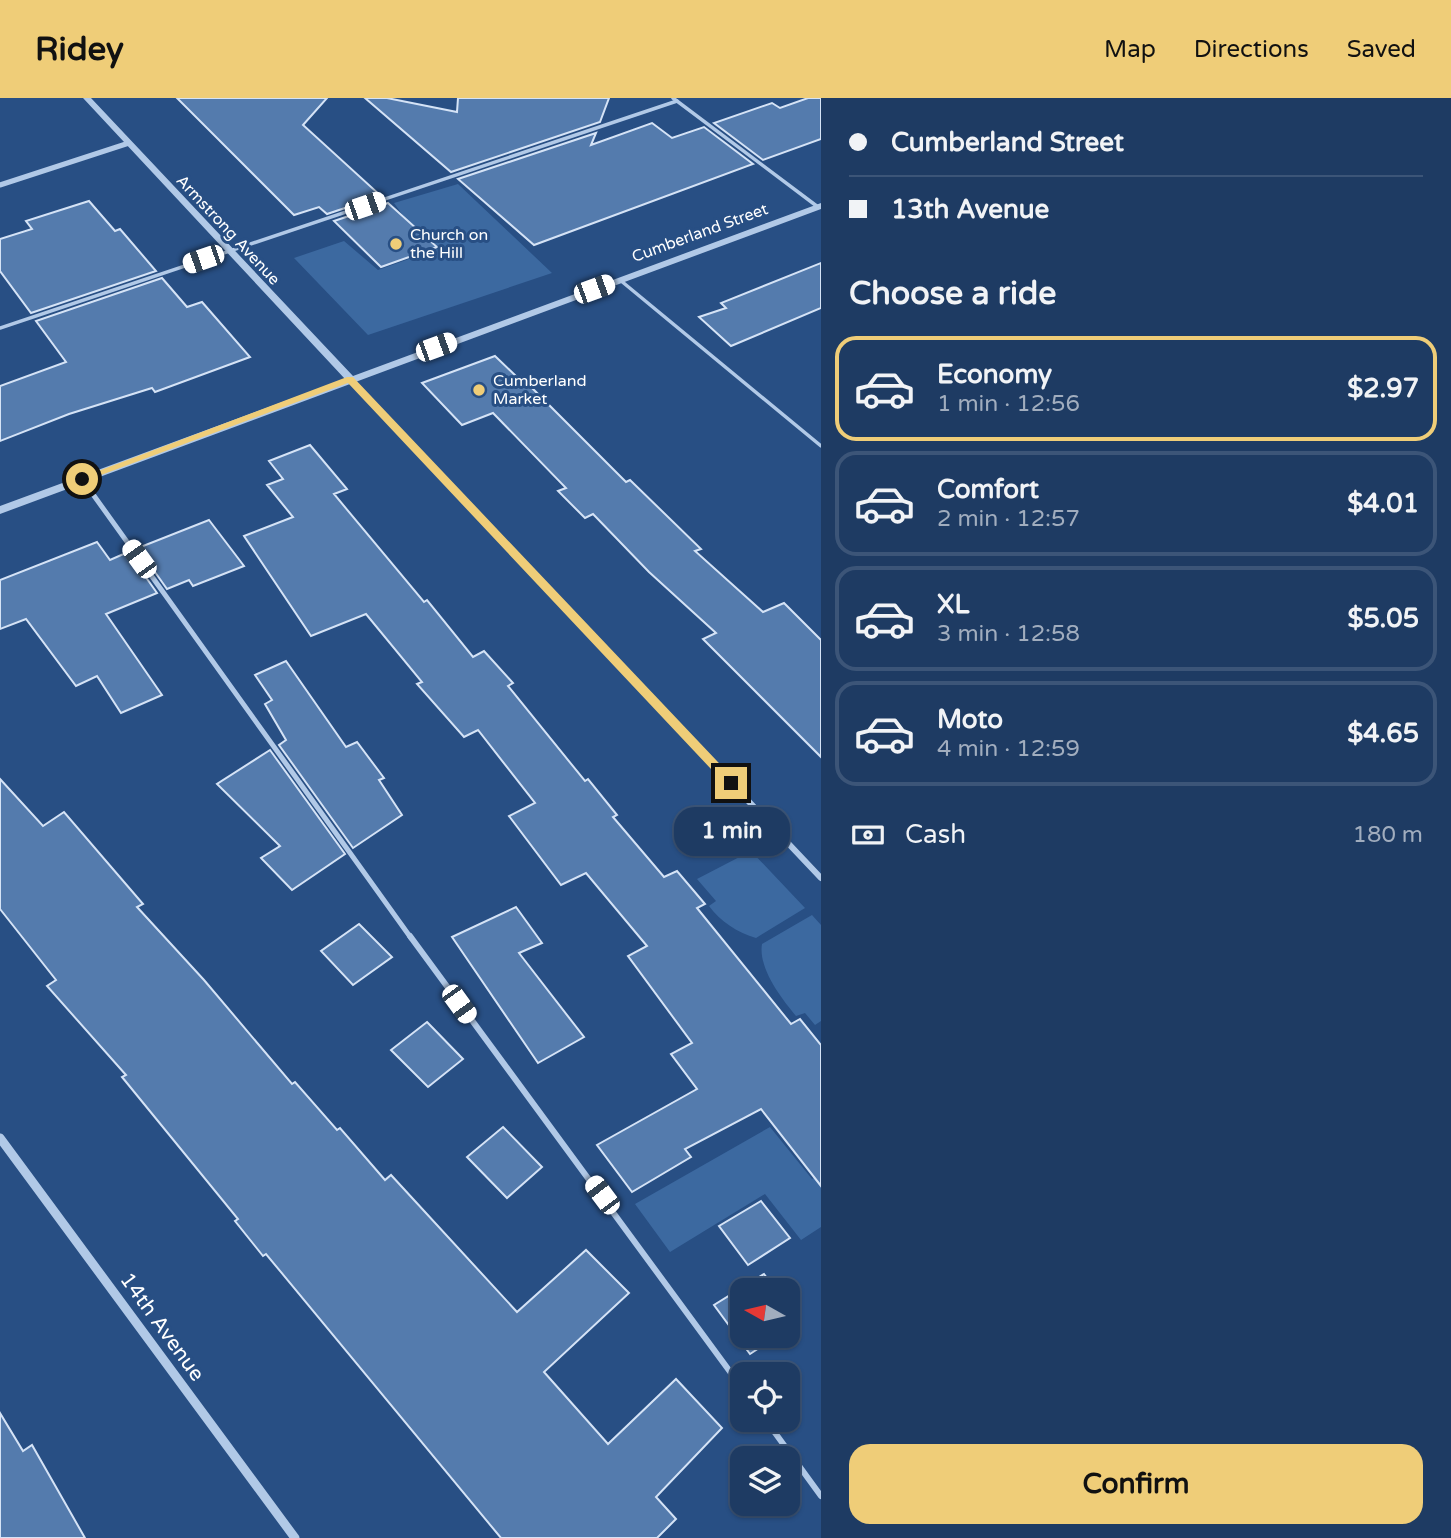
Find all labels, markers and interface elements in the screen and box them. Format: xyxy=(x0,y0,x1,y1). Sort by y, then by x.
text: Ridey xyxy=(35,30,124,69)
text: Map xyxy=(1104,35,1156,64)
text: Directions xyxy=(1194,35,1309,64)
text: Saved xyxy=(1347,35,1416,64)
text: Cumberland Street xyxy=(891,127,1124,158)
street label: Armstrong Avenue xyxy=(172,171,284,289)
car xyxy=(342,189,389,223)
text: 13th Avenue xyxy=(891,194,1049,225)
street label: Cumberland Street xyxy=(629,199,771,267)
place label: Church on the Hill xyxy=(410,225,488,263)
marker: Church on the Hill xyxy=(388,236,404,252)
car xyxy=(180,242,227,276)
car xyxy=(571,272,618,306)
text: Choose a ride xyxy=(849,275,1056,313)
car xyxy=(413,330,460,364)
icon: car xyxy=(853,357,916,420)
text: Economy xyxy=(937,359,1052,390)
place label: Cumberland Market xyxy=(493,371,586,409)
text: $2.97 xyxy=(1347,373,1419,404)
marker: Cumberland Market xyxy=(471,382,487,398)
text: 1 min · 12:56 xyxy=(937,390,1080,418)
route start xyxy=(66,463,98,495)
icon: car xyxy=(853,472,916,535)
text: Comfort xyxy=(937,474,1039,505)
text: $4.01 xyxy=(1347,488,1419,519)
text: 2 min · 12:57 xyxy=(937,505,1080,533)
car xyxy=(119,536,160,582)
icon: car xyxy=(853,587,916,650)
text: XL xyxy=(937,589,969,620)
text: $5.05 xyxy=(1347,603,1419,634)
text: 3 min · 12:58 xyxy=(937,620,1080,648)
icon: car xyxy=(853,702,916,765)
text: Moto xyxy=(937,704,1003,735)
text: $4.65 xyxy=(1347,718,1419,749)
text: 4 min · 12:59 xyxy=(937,735,1080,763)
route end xyxy=(715,767,747,799)
callout: 1 min xyxy=(673,808,789,856)
icon: cash xyxy=(849,816,887,854)
text: 1 min xyxy=(701,817,763,845)
text: Cash xyxy=(905,819,966,850)
text: 180 m xyxy=(1353,821,1423,849)
car xyxy=(439,981,480,1027)
car xyxy=(581,1172,624,1218)
street label: 14th Avenue xyxy=(114,1268,210,1386)
north arrow xyxy=(730,1278,800,1348)
map controls xyxy=(730,1278,800,1516)
button: locate xyxy=(730,1362,800,1432)
button: Confirm xyxy=(849,1444,1423,1524)
button: layers xyxy=(730,1446,800,1516)

